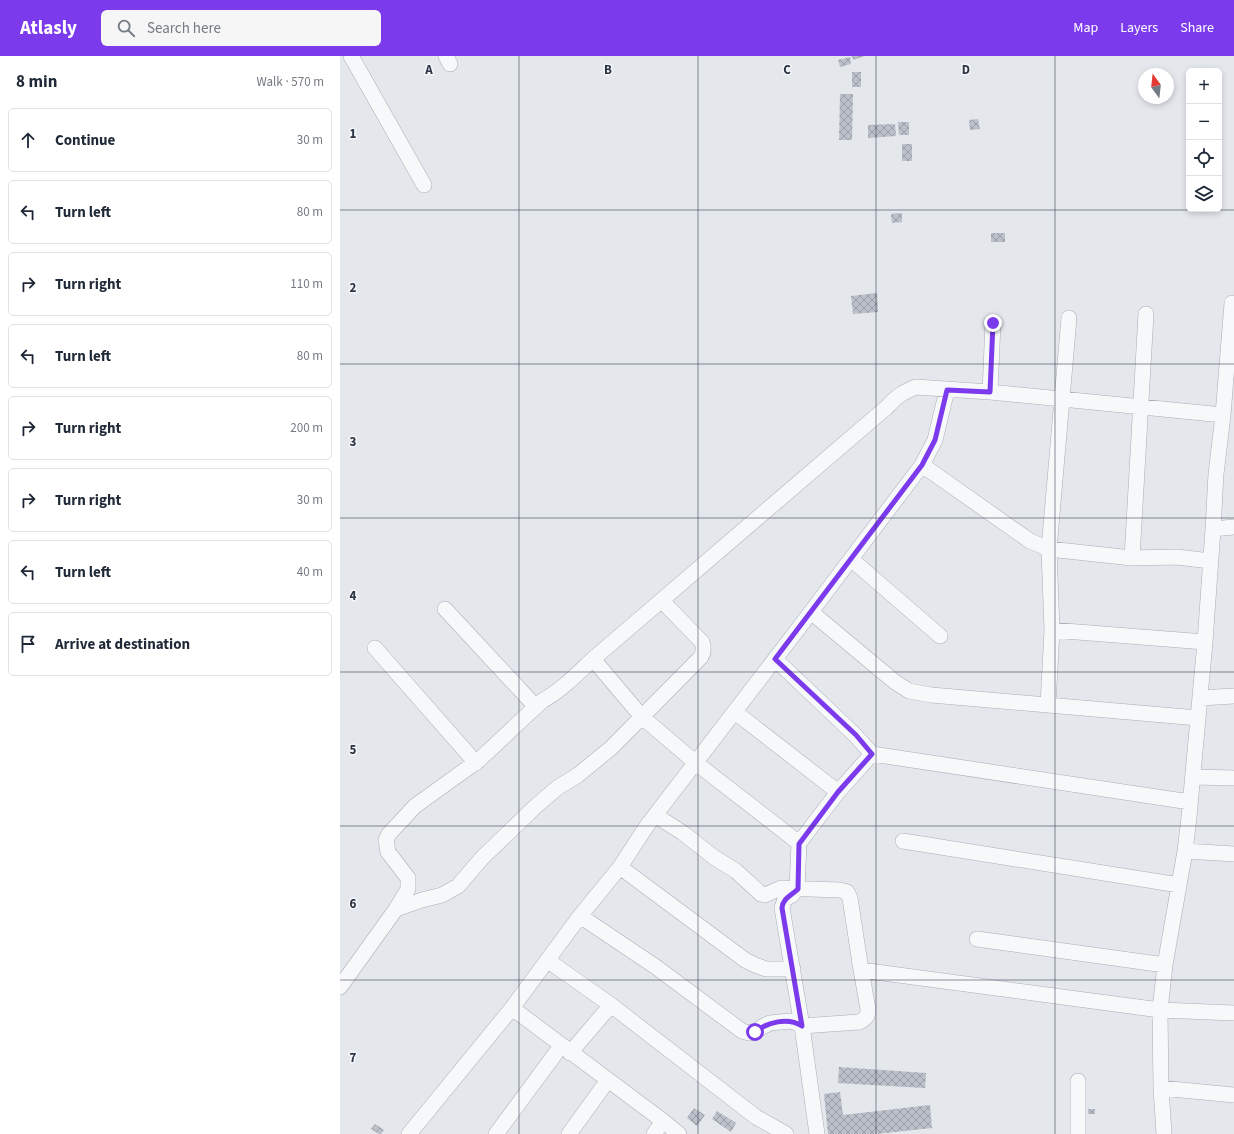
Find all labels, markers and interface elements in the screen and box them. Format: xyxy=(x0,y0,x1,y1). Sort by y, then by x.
search box xyxy=(101,10,381,46)
text: Atlasly xyxy=(20,15,77,42)
icon: search xyxy=(115,17,137,39)
text: Search here xyxy=(147,18,221,39)
text: Map xyxy=(1073,18,1098,38)
text: Layers xyxy=(1120,18,1158,38)
text: Share xyxy=(1180,18,1214,38)
text: A xyxy=(424,61,433,79)
text: B xyxy=(604,61,612,79)
text: C xyxy=(783,61,791,79)
text: D xyxy=(962,61,970,79)
north arrow xyxy=(1138,68,1174,104)
map controls xyxy=(1186,68,1222,212)
button: + xyxy=(1186,68,1222,104)
text: 8 min xyxy=(16,70,57,94)
text: Walk · 570 m xyxy=(256,73,324,91)
button: − xyxy=(1186,104,1222,140)
text: 1 xyxy=(350,125,357,143)
icon: ahead xyxy=(17,129,39,151)
text: Continue xyxy=(55,130,115,151)
text: 30 m xyxy=(297,131,323,149)
button: locate xyxy=(1186,140,1222,176)
button: layers xyxy=(1186,176,1222,212)
icon: left xyxy=(17,201,39,223)
text: Turn left xyxy=(55,202,111,223)
text: 80 m xyxy=(297,203,323,221)
icon: right xyxy=(17,273,39,295)
text: Turn right xyxy=(55,274,121,295)
text: 110 m xyxy=(290,275,323,293)
text: 2 xyxy=(350,279,357,297)
route end xyxy=(984,314,1002,332)
icon: left xyxy=(17,345,39,367)
text: Turn left xyxy=(55,346,111,367)
text: 80 m xyxy=(297,347,323,365)
icon: right xyxy=(17,417,39,439)
text: Turn right xyxy=(55,418,121,439)
text: 200 m xyxy=(290,419,323,437)
text: 3 xyxy=(350,433,357,451)
icon: right xyxy=(17,489,39,511)
text: Turn right xyxy=(55,490,121,511)
text: 30 m xyxy=(297,491,323,509)
icon: left xyxy=(17,561,39,583)
text: Turn left xyxy=(55,562,111,583)
text: 40 m xyxy=(297,563,323,581)
text: 4 xyxy=(350,587,357,605)
icon: arrive xyxy=(17,633,39,655)
text: Arrive at destination xyxy=(55,634,190,655)
text: 5 xyxy=(350,741,357,759)
text: 6 xyxy=(350,895,357,913)
route start xyxy=(746,1023,764,1041)
text: 7 xyxy=(350,1049,357,1067)

